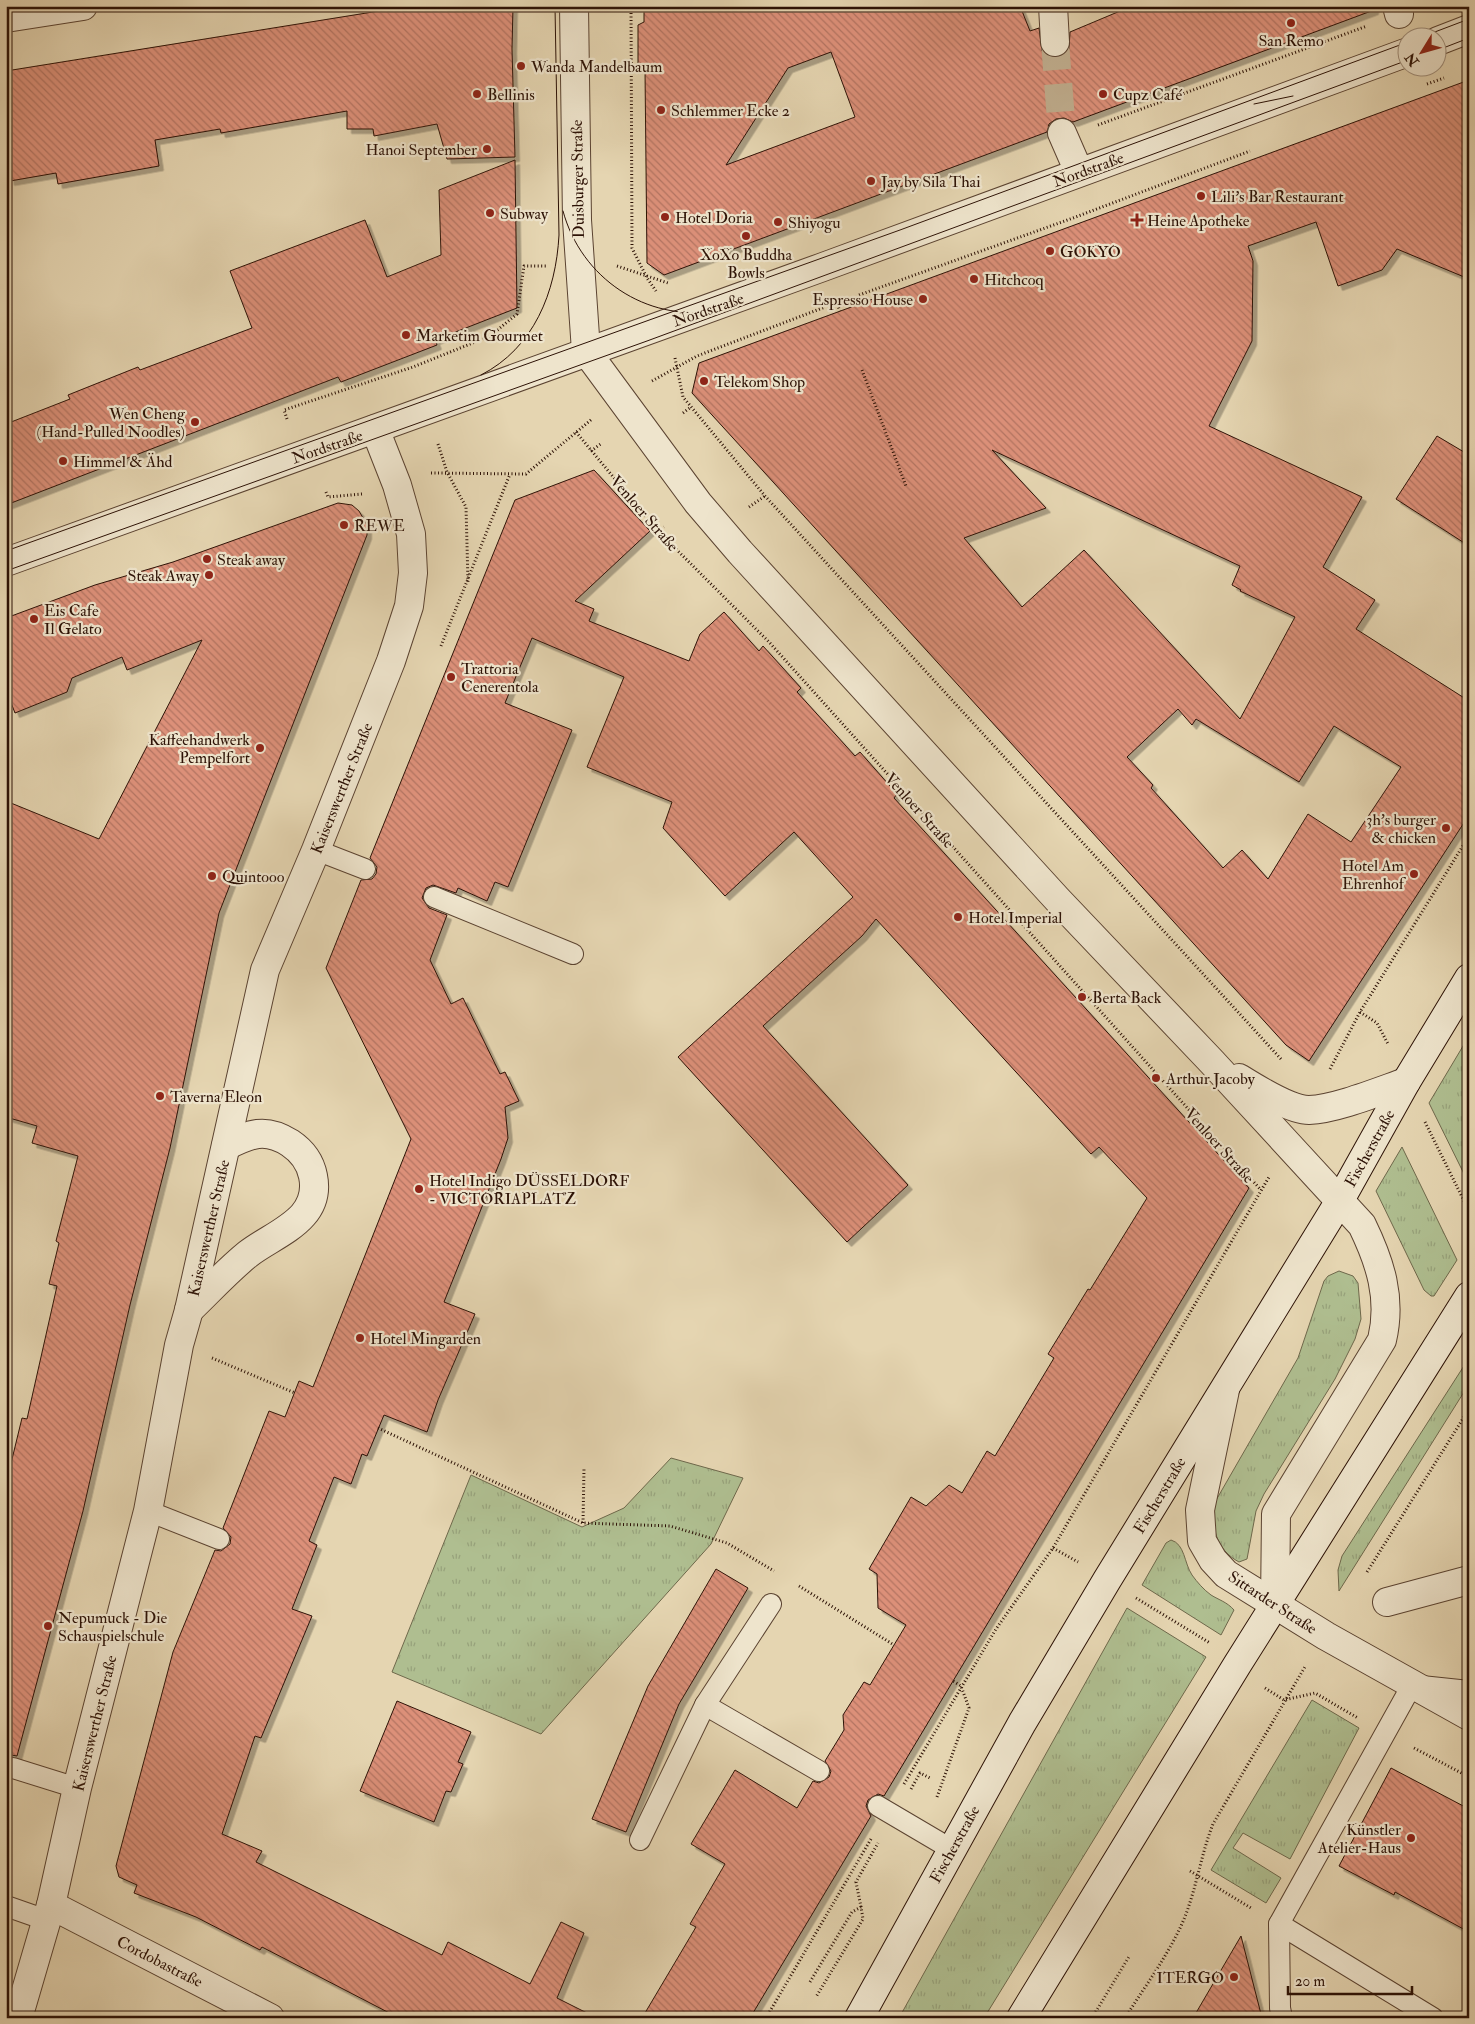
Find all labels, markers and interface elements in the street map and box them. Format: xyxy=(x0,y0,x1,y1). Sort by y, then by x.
marker: San Remo xyxy=(1285,17,1297,29)
north arrow xyxy=(1398,28,1448,78)
place label: San Remo xyxy=(1258,31,1324,51)
text: N xyxy=(1401,49,1423,70)
place label: Wanda Mandelbaum xyxy=(530,57,663,77)
marker: Wanda Mandelbaum xyxy=(515,60,527,72)
place label: Bellinis xyxy=(487,85,535,105)
place label: Cupz Café xyxy=(1113,85,1182,106)
marker: Bellinis xyxy=(471,88,483,100)
marker: Cupz Café xyxy=(1097,88,1109,100)
place label: Schlemmer Ecke 2 xyxy=(671,101,790,121)
marker: Schlemmer Ecke 2 xyxy=(655,104,667,116)
street label: Duisburger Straße xyxy=(567,119,589,239)
place label: Hanoi September xyxy=(365,140,477,161)
marker: Hanoi September xyxy=(481,143,493,155)
street label: Nordstraße xyxy=(1050,148,1127,192)
place label: Jay by Sila Thai xyxy=(880,172,980,193)
marker: Jay by Sila Thai xyxy=(865,175,877,187)
place label: Lili’s Bar Restaurant xyxy=(1211,187,1344,207)
marker: Lili’s Bar Restaurant xyxy=(1195,190,1207,202)
place label: Subway xyxy=(500,204,549,224)
marker: Subway xyxy=(484,207,496,219)
place label: Hotel Doria xyxy=(675,208,753,228)
marker: Hotel Doria xyxy=(659,211,671,223)
place label: Heine Apotheke xyxy=(1147,211,1250,232)
place label: Shiyogu xyxy=(788,213,840,233)
marker: Heine Apotheke xyxy=(1131,214,1143,226)
marker: Shiyogu xyxy=(772,216,784,228)
marker: XoXo Buddha Bowls xyxy=(740,230,752,242)
place label: GOKYO xyxy=(1060,242,1121,262)
place label: XoXo Buddha Bowls xyxy=(700,245,792,283)
marker: GOKYO xyxy=(1044,245,1056,257)
place label: Hitchcoq xyxy=(984,270,1044,290)
marker: Hitchcoq xyxy=(968,273,980,285)
street label: Nordstraße xyxy=(670,288,747,331)
place label: Espresso House xyxy=(812,290,913,311)
marker: Espresso House xyxy=(917,293,929,305)
place label: Marketim Gourmet xyxy=(416,326,543,346)
marker: Marketim Gourmet xyxy=(400,329,412,341)
place label: Telekom Shop xyxy=(714,372,805,393)
marker: Telekom Shop xyxy=(698,375,710,387)
place label: Wen Cheng (Hand-Pulled Noodles) xyxy=(37,404,186,442)
marker: Wen Cheng (Hand-Pulled Noodles) xyxy=(189,416,201,428)
street label: Nordstraße xyxy=(289,425,366,468)
place label: Himmel & Ähd xyxy=(73,452,173,472)
marker: Himmel & Ähd xyxy=(57,455,69,467)
street label: Venloer Straße xyxy=(606,471,683,556)
place label: REWE xyxy=(354,516,405,536)
marker: REWE xyxy=(338,519,350,531)
place label: Steak away xyxy=(217,550,286,570)
marker: Steak away xyxy=(201,553,213,565)
place label: Steak Away xyxy=(127,566,200,586)
marker: Steak Away xyxy=(203,569,215,581)
place label: Eis Cafe Il Gelato xyxy=(44,601,102,639)
marker: Eis Cafe Il Gelato xyxy=(28,613,40,625)
place label: Trattoria Cenerentola xyxy=(461,659,539,697)
marker: Trattoria Cenerentola xyxy=(445,671,457,683)
street label: Kaiserswerther Straße xyxy=(307,720,377,857)
place label: Kaffeehandwerk Pempelfort xyxy=(149,730,250,769)
marker: Kaffeehandwerk Pempelfort xyxy=(254,742,266,754)
street label: Venloer Straße xyxy=(880,769,959,853)
place label: 3h's burger & chicken xyxy=(1366,810,1436,848)
marker: 3h's burger & chicken xyxy=(1440,822,1452,834)
place label: Hotel Am Ehrenhof xyxy=(1341,856,1407,894)
place label: Quintooo xyxy=(222,867,285,887)
marker: Hotel Am Ehrenhof xyxy=(1408,868,1420,880)
marker: Quintooo xyxy=(206,870,218,882)
place label: Hotel Imperial xyxy=(968,908,1062,929)
marker: Hotel Imperial xyxy=(952,911,964,923)
place label: Berta Back xyxy=(1092,988,1162,1008)
marker: Berta Back xyxy=(1076,991,1088,1003)
place label: Arthur Jacoby xyxy=(1165,1069,1256,1090)
marker: Arthur Jacoby xyxy=(1150,1072,1162,1084)
place label: Taverna Eleon xyxy=(170,1087,262,1107)
marker: Taverna Eleon xyxy=(154,1090,166,1102)
street label: Venloer Straße xyxy=(1180,1104,1259,1188)
street label: Fischerstraße xyxy=(1340,1106,1400,1191)
street label: Kaiserswerther Straße xyxy=(184,1158,234,1298)
place label: Hotel Indigo DÜSSELDORF - VICTORIAPLATZ xyxy=(429,1171,629,1209)
marker: Hotel Indigo DÜSSELDORF - VICTORIAPLATZ xyxy=(413,1183,425,1195)
place label: Hotel Mingarden xyxy=(370,1329,481,1349)
marker: Hotel Mingarden xyxy=(354,1332,366,1344)
street label: Fischerstraße xyxy=(1129,1453,1191,1537)
street label: Sittarder Straße xyxy=(1224,1567,1321,1639)
place label: Nepumuck - Die Schauspielschule xyxy=(58,1608,167,1647)
marker: Nepumuck - Die Schauspielschule xyxy=(42,1620,54,1632)
street label: Kaiserswerther Straße xyxy=(68,1653,122,1793)
street label: Fischerstraße xyxy=(925,1802,985,1887)
place label: Künstler Atelier-Haus xyxy=(1317,1820,1401,1858)
marker: Künstler Atelier-Haus xyxy=(1405,1832,1417,1844)
street label: Cordobastraße xyxy=(113,1932,206,1992)
scale bar xyxy=(1288,1964,1411,1996)
place label: ITERGO xyxy=(1157,1968,1224,1988)
marker: ITERGO xyxy=(1228,1971,1240,1983)
text: 20 m xyxy=(1295,1972,1325,1991)

